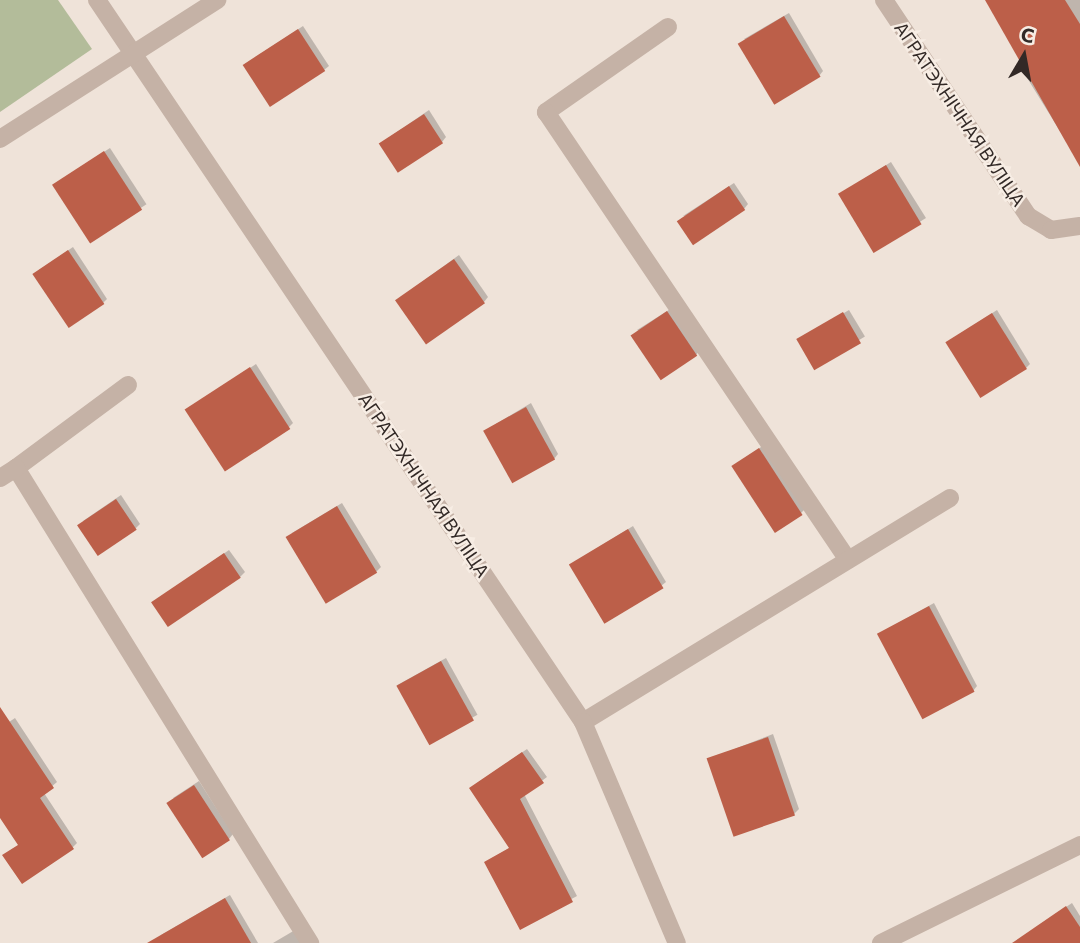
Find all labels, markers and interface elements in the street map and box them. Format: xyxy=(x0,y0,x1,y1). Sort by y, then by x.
street label: АГРАТЭХНІЧНАЯ ВУЛІЦА xyxy=(890,18,1030,210)
north arrow xyxy=(989,21,1059,91)
text: С xyxy=(1019,22,1036,47)
street label: АГРАТЭХНІЧНАЯ ВУЛІЦА xyxy=(354,389,494,581)

